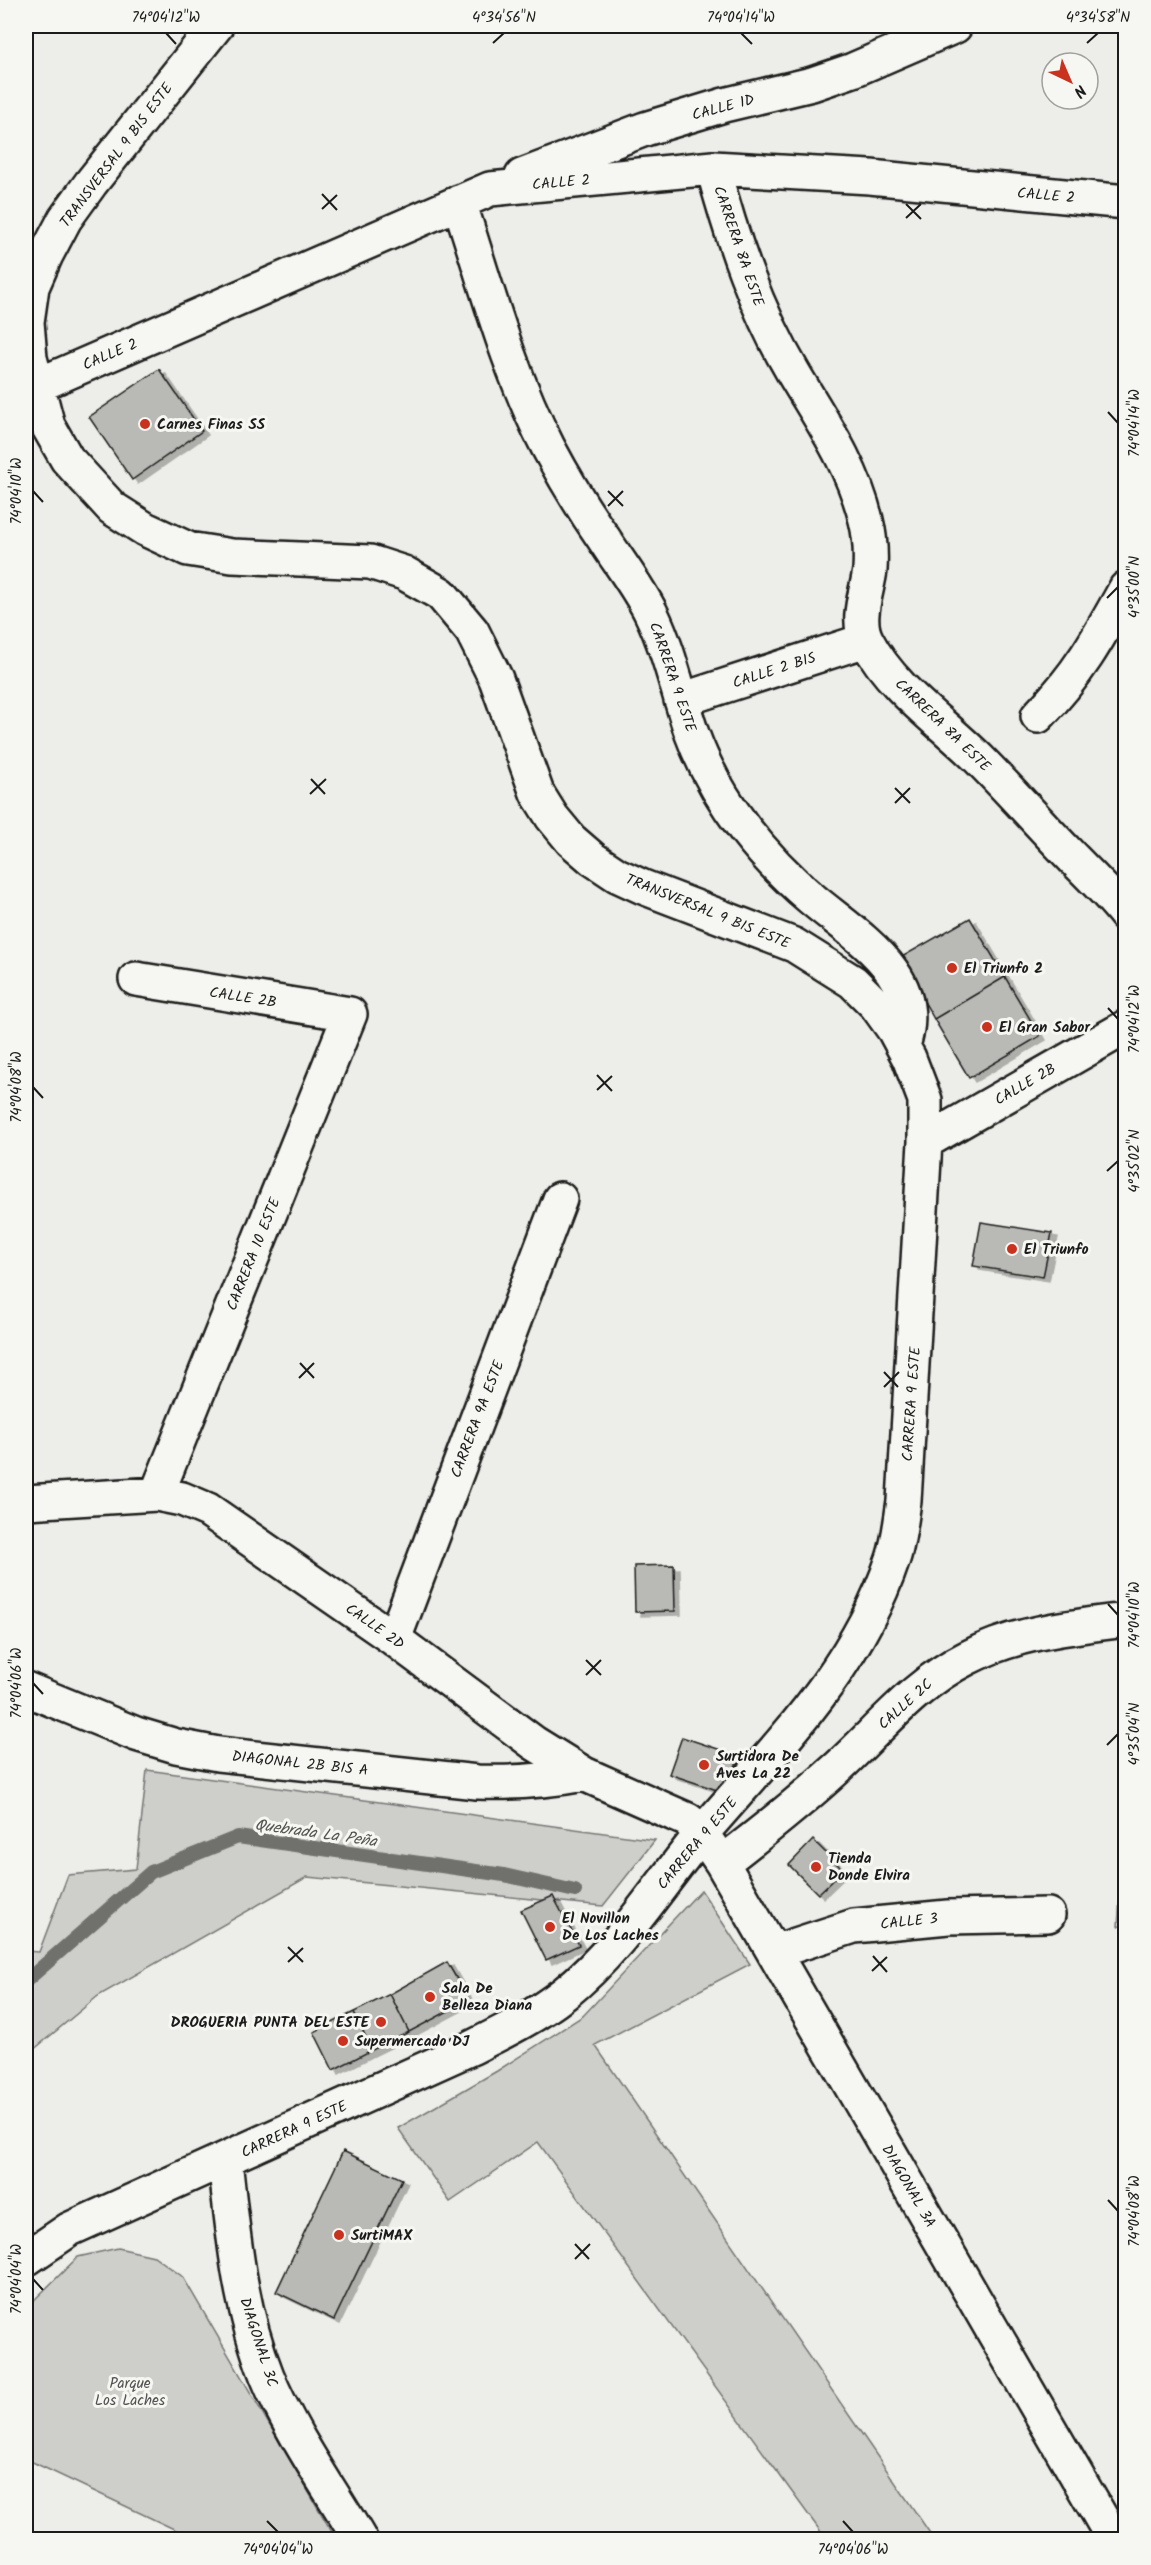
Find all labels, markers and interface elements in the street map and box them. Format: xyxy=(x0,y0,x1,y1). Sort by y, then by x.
text: 74°04'12"W xyxy=(132,6,200,30)
text: 4°34'56"N xyxy=(472,6,536,30)
text: 74°04'14"W xyxy=(707,6,775,30)
text: 4°34'58"N xyxy=(1066,6,1130,30)
north arrow xyxy=(1040,51,1100,111)
street label: TRANSVERSAL 9 BIS ESTE xyxy=(54,77,180,233)
text: N xyxy=(1067,78,1092,103)
street label: CALLE 1D xyxy=(689,88,757,128)
street label: CALLE 2 xyxy=(531,169,591,197)
street label: CALLE 2 xyxy=(1016,182,1076,210)
street label: CARRERA 8A ESTE xyxy=(706,183,770,311)
street label: CALLE 2 xyxy=(79,333,142,377)
text: 74°04'14"W xyxy=(1123,389,1147,457)
place label: Carnes Finas SS xyxy=(157,413,266,437)
marker: Carnes Finas SS xyxy=(138,417,152,431)
text: 74°04'10"W xyxy=(5,457,29,525)
text: 4°35'00"N xyxy=(1123,556,1147,618)
street label: CARRERA 9 ESTE xyxy=(642,619,703,737)
street label: CALLE 2 BIS xyxy=(730,646,819,696)
street label: CARRERA 8A ESTE xyxy=(889,673,997,779)
street label: TRANSVERSAL 9 BIS ESTE xyxy=(622,868,795,956)
place label: El Triunfo 2 xyxy=(964,957,1043,981)
marker: El Triunfo 2 xyxy=(945,961,959,975)
street label: CALLE 2B xyxy=(208,981,278,1015)
text: 74°04'12"W xyxy=(1123,985,1147,1053)
place label: El Gran Sabor xyxy=(999,1016,1090,1040)
marker: El Gran Sabor xyxy=(980,1020,994,1034)
text: 74°04'08"W xyxy=(5,1051,29,1123)
street label: CALLE 2B xyxy=(990,1058,1061,1112)
text: 4°35'02"N xyxy=(1123,1129,1147,1193)
street label: CARRERA 10 ESTE xyxy=(220,1193,288,1315)
place label: El Triunfo xyxy=(1024,1238,1089,1262)
marker: El Triunfo xyxy=(1005,1242,1019,1256)
street label: CARRERA 9 ESTE xyxy=(896,1345,928,1462)
street label: CARRERA 9A ESTE xyxy=(444,1356,512,1482)
text: 74°04'10"W xyxy=(1123,1581,1147,1649)
street label: CALLE 2D xyxy=(340,1598,409,1656)
text: 74°04'06"W xyxy=(5,1647,29,1718)
street label: CALLE 2C xyxy=(873,1673,939,1736)
text: 4°35'04"N xyxy=(1123,1702,1147,1766)
street label: DIAGONAL 2B BIS A xyxy=(231,1745,369,1783)
place label: Surtidora De Aves La 22 xyxy=(716,1745,799,1786)
marker: Surtidora De Aves La 22 xyxy=(697,1758,711,1772)
street label: CARRERA 9 ESTE xyxy=(652,1791,745,1895)
water label: Quebrada La Peña xyxy=(253,1813,380,1855)
place label: Tienda Donde Elvira xyxy=(828,1847,910,1888)
marker: Tienda Donde Elvira xyxy=(809,1860,823,1874)
place label: El Novillon De Los Laches xyxy=(562,1907,659,1948)
street label: CALLE 3 xyxy=(879,1907,940,1937)
marker: El Novillon De Los Laches xyxy=(543,1920,557,1934)
place label: Sala De Belleza Diana xyxy=(442,1977,532,2018)
marker: Sala De Belleza Diana xyxy=(423,1990,437,2004)
place label: DROGUERIA PUNTA DEL ESTE xyxy=(170,2011,370,2035)
marker: DROGUERIA PUNTA DEL ESTE xyxy=(374,2015,388,2029)
place label: Supermercado DJ xyxy=(355,2030,470,2054)
marker: Supermercado DJ xyxy=(336,2034,350,2048)
street label: CARRERA 9 ESTE xyxy=(237,2094,353,2165)
street label: DIAGONAL 3A xyxy=(874,2140,942,2233)
text: 74°04'08"W xyxy=(1123,2175,1147,2247)
place label: SurtiMAX xyxy=(351,2224,413,2248)
marker: SurtiMAX xyxy=(332,2228,346,2242)
text: 74°04'04"W xyxy=(5,2243,29,2314)
street label: DIAGONAL 3C xyxy=(232,2294,284,2390)
park label: Parque Los Laches xyxy=(95,2372,166,2413)
text: 74°04'04"W xyxy=(243,2538,314,2562)
text: 74°04'06"W xyxy=(818,2538,889,2562)

